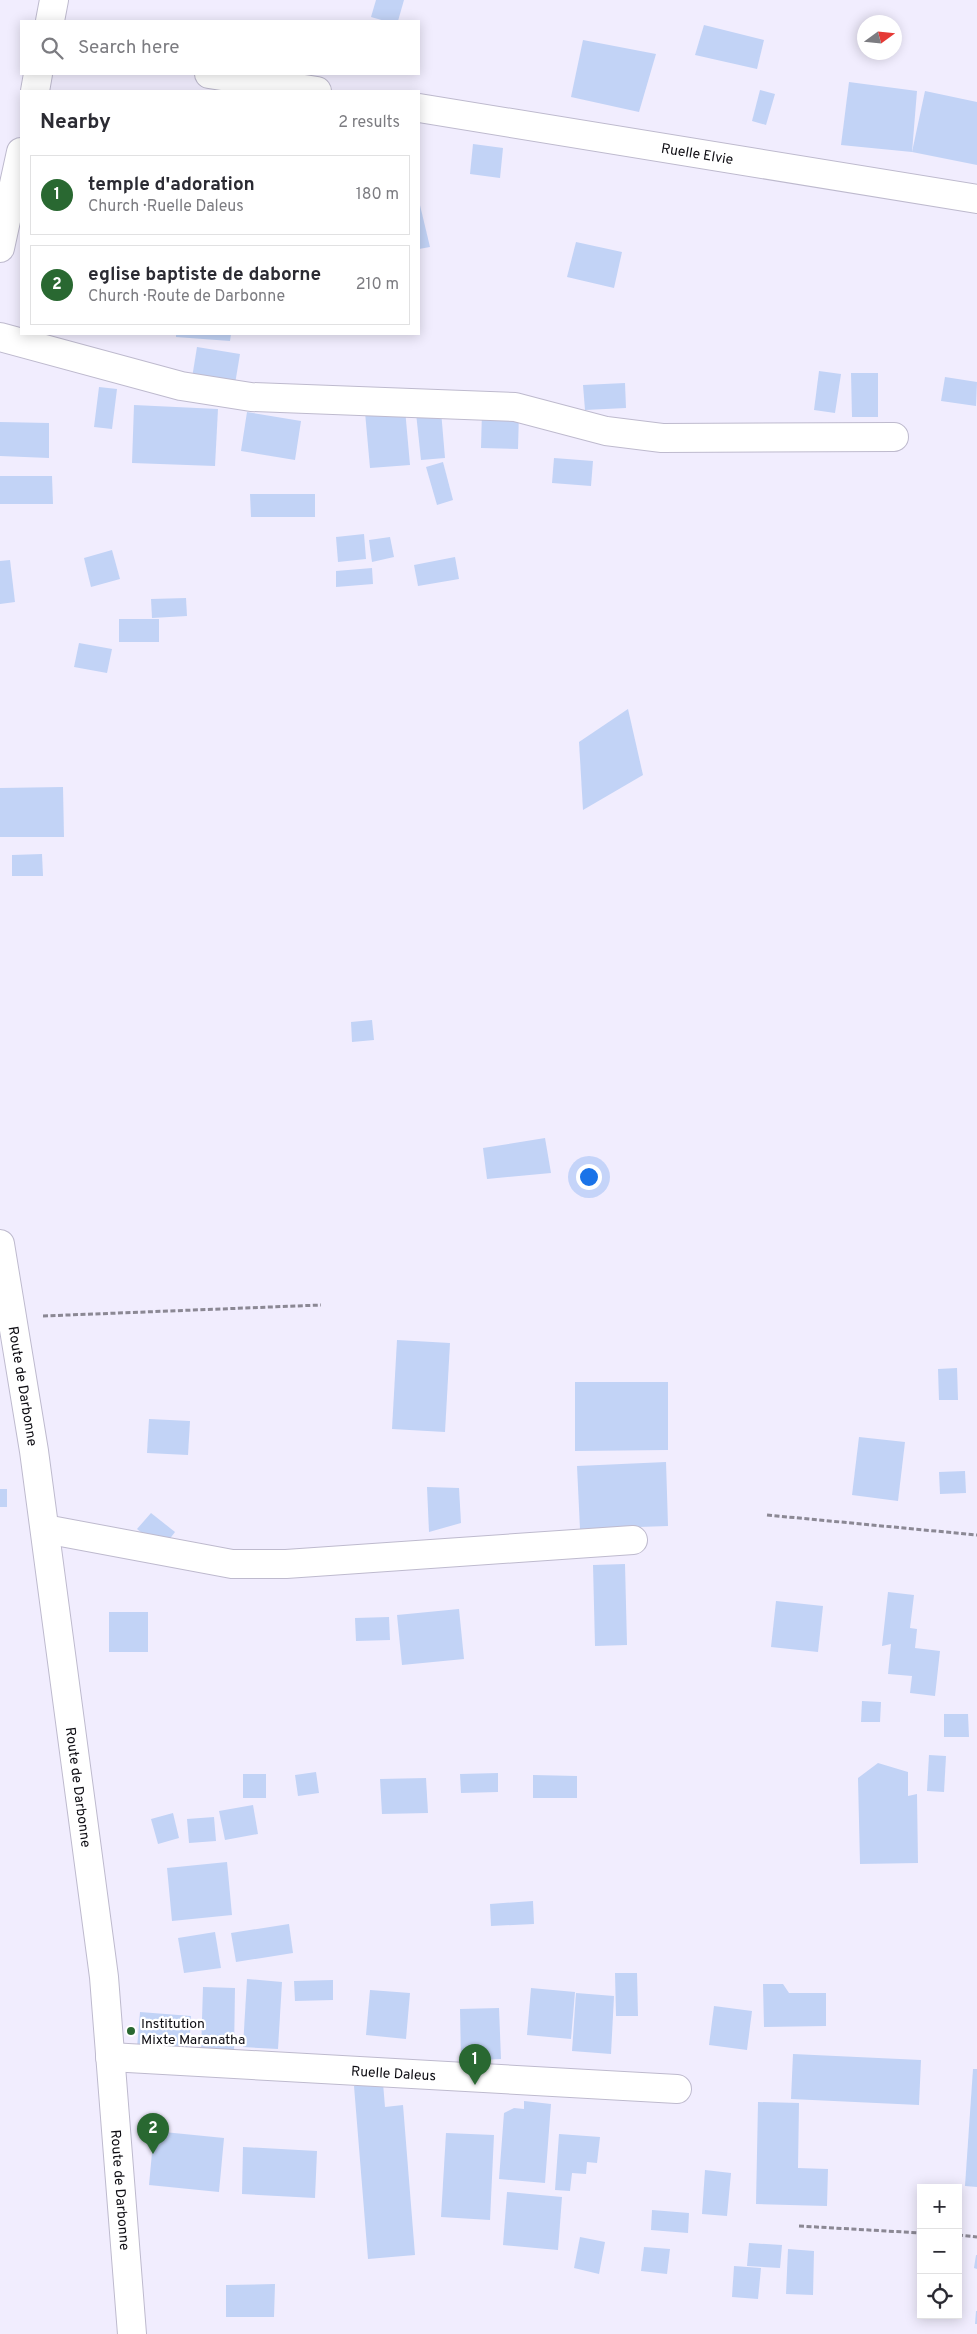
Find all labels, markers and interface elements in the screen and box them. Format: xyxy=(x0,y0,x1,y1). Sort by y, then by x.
north arrow xyxy=(857,15,902,60)
search box xyxy=(20,20,420,75)
icon: search xyxy=(38,34,66,62)
text: Search here xyxy=(78,36,180,60)
text: Nearby xyxy=(40,109,111,136)
text: 2 results xyxy=(338,113,400,133)
street label: Ruelle Elvie xyxy=(660,141,734,169)
text: temple d'adoration xyxy=(88,173,255,197)
text: 1 xyxy=(54,185,60,205)
text: 180 m xyxy=(356,185,399,205)
text: Church · Ruelle Daleus xyxy=(88,197,244,217)
text: eglise baptiste de daborne xyxy=(88,263,321,287)
text: 2 xyxy=(52,275,62,295)
text: 210 m xyxy=(356,275,399,295)
text: Church · Route de Darbonne xyxy=(88,287,285,307)
your location xyxy=(576,1164,602,1190)
street label: Route de Darbonne xyxy=(4,1325,40,1448)
street label: Route de Darbonne xyxy=(61,1726,94,1849)
place label: Institution Mixte Maranatha xyxy=(141,2016,245,2049)
marker: Institution Mixte Maranatha xyxy=(125,2025,137,2037)
pin: 1 xyxy=(459,2044,491,2085)
street label: Ruelle Daleus xyxy=(351,2064,436,2085)
pin: 2 xyxy=(137,2113,169,2154)
street label: Route de Darbonne xyxy=(106,2129,132,2251)
map controls xyxy=(917,2184,962,2319)
button: + xyxy=(917,2184,962,2229)
button: − xyxy=(917,2229,962,2274)
button: locate xyxy=(917,2274,962,2319)

